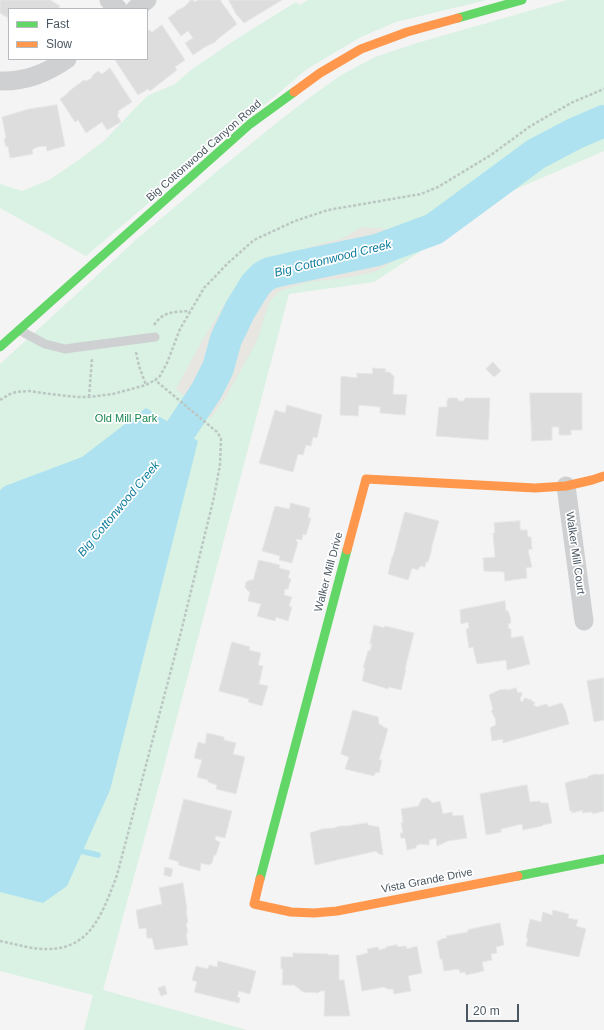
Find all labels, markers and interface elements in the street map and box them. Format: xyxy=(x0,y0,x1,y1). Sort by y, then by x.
legend xyxy=(8,8,148,60)
text: Fast xyxy=(46,17,69,31)
text: Slow xyxy=(46,37,72,51)
street label: Big Cottonwood Canyon Road xyxy=(144,97,264,205)
water label: Big Cottonwood Creek xyxy=(273,237,393,281)
park label: Old Mill Park xyxy=(95,412,157,426)
water label: Big Cottonwood Creek xyxy=(75,458,163,560)
street label: Walker Mill Court xyxy=(563,511,587,595)
street label: Walker Mill Drive xyxy=(312,531,346,613)
street label: Vista Grande Drive xyxy=(380,866,474,896)
scale bar xyxy=(468,996,521,1022)
text: 20 m xyxy=(473,1004,500,1018)

